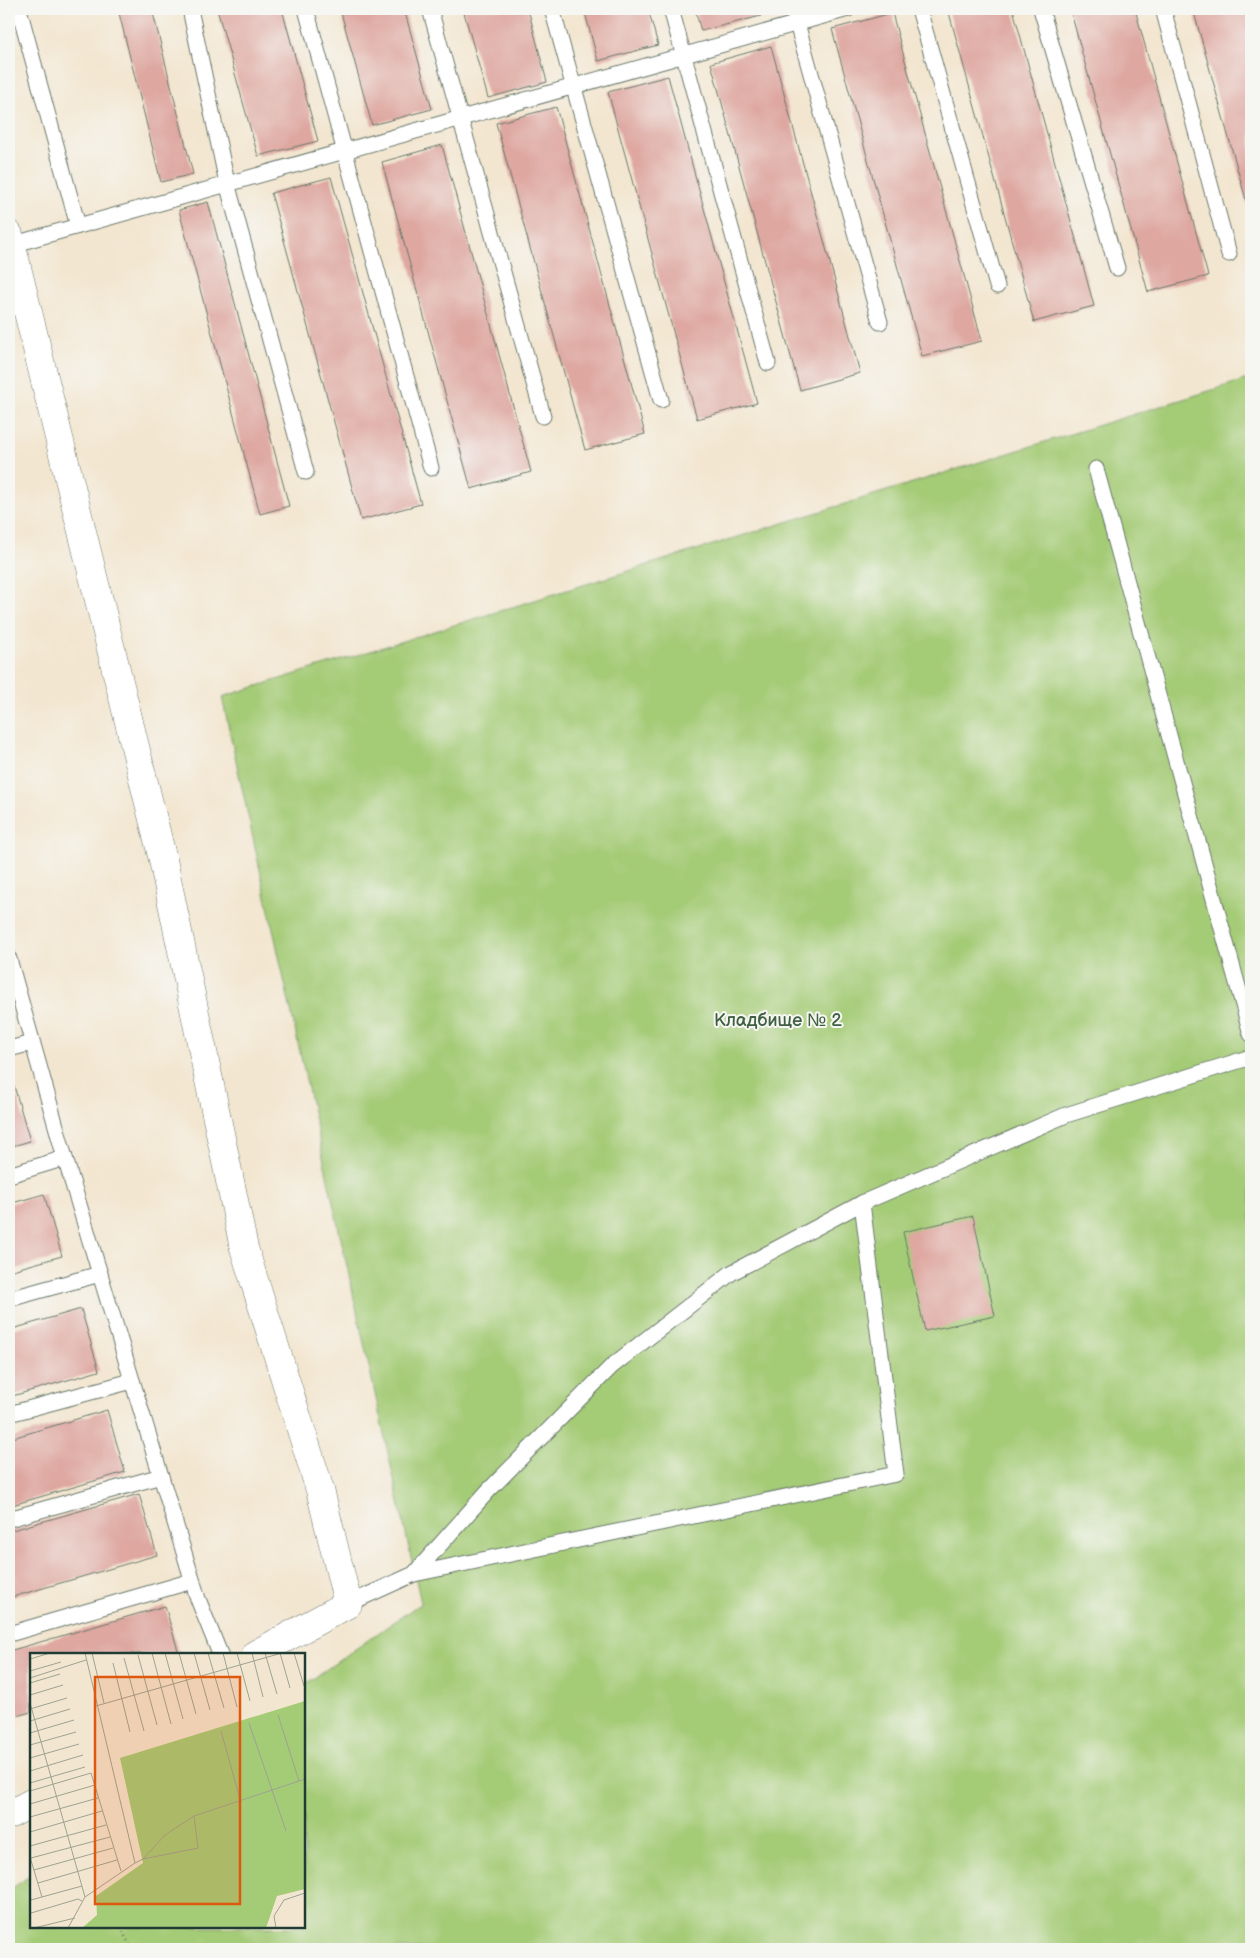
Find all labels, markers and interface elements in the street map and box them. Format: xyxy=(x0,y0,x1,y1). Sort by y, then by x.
park label: Кладбище № 2 xyxy=(714,1010,842,1031)
inset map xyxy=(30,1653,305,1928)

